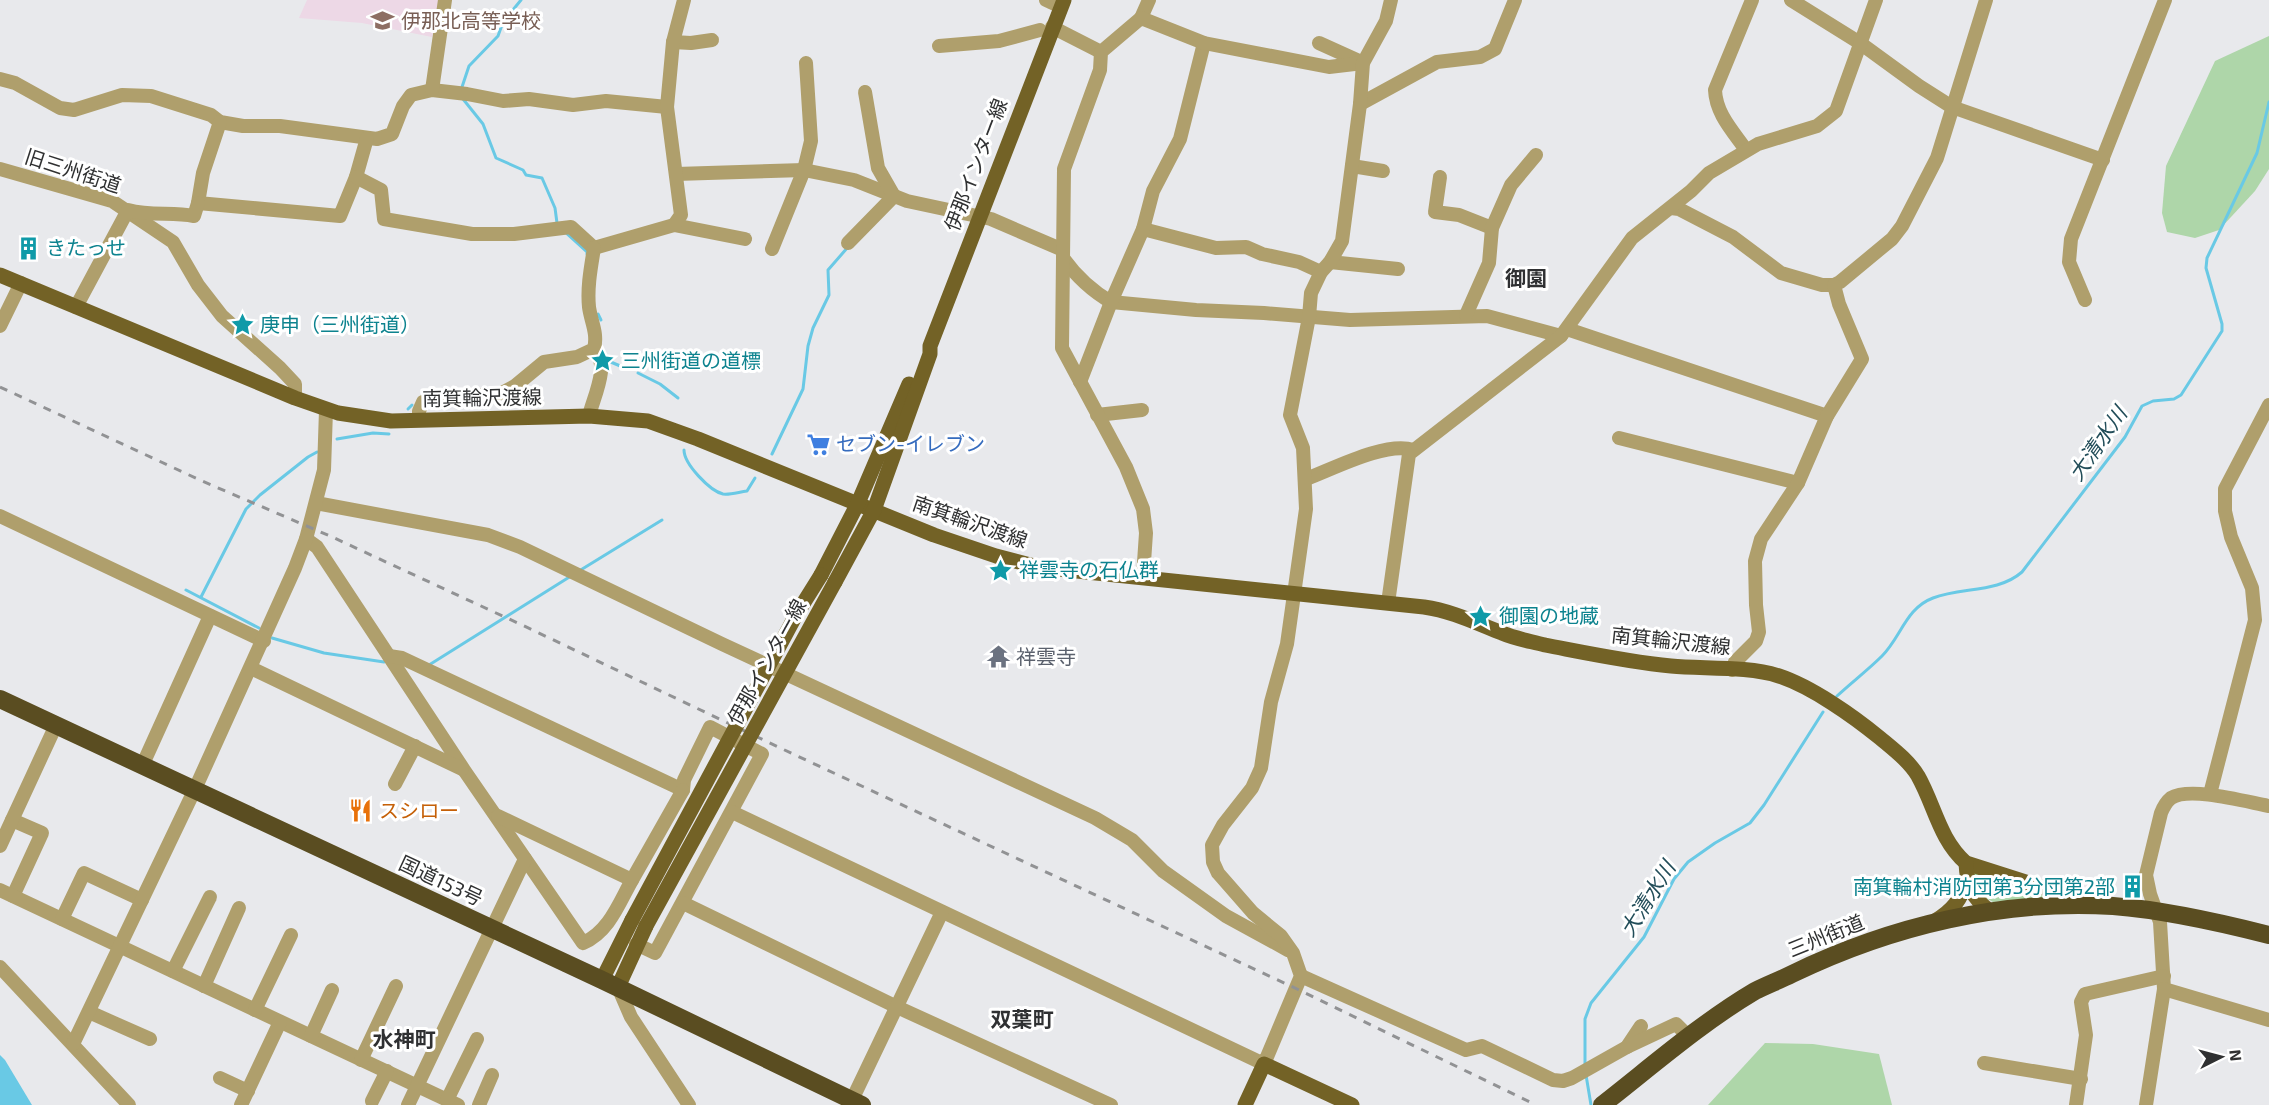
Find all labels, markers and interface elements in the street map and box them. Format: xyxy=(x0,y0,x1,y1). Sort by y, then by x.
school or university icon: 伊那北高等学校 xyxy=(370,8,396,34)
place label: 伊那北高等学校 xyxy=(401,8,541,32)
street label: 伊那インター線 xyxy=(939,95,1011,234)
street label: 旧三州街道 xyxy=(22,143,125,197)
building icon: きたっせ xyxy=(15,235,41,261)
place label: きたっせ xyxy=(46,235,126,259)
district label: 御園 xyxy=(1505,265,1547,290)
place icon: 庚申（三州街道） xyxy=(229,312,255,338)
place label: 庚申（三州街道） xyxy=(260,312,420,336)
place icon: 三州街道の道標 xyxy=(590,348,616,374)
place label: 三州街道の道標 xyxy=(621,348,761,372)
street label: 南箕輪沢渡線 xyxy=(422,384,542,410)
water label: 大清水川 xyxy=(2062,400,2132,485)
supermarket icon: セブン-イレブン xyxy=(805,431,831,457)
place label: セブン-イレブン xyxy=(836,431,985,455)
street label: 南箕輪沢渡線 xyxy=(910,490,1031,552)
place icon: 祥雲寺の石仏群 xyxy=(988,557,1014,583)
place label: 祥雲寺の石仏群 xyxy=(1019,557,1159,581)
street label: 伊那インター線 xyxy=(722,594,811,729)
place icon: 御園の地蔵 xyxy=(1468,603,1494,629)
place label: 御園の地蔵 xyxy=(1499,603,1599,627)
street label: 南箕輪沢渡線 xyxy=(1610,622,1732,658)
temple icon: 祥雲寺 xyxy=(985,644,1011,670)
place label: 祥雲寺 xyxy=(1016,644,1076,668)
restaurant icon: スシロー xyxy=(348,798,374,824)
place label: スシロー xyxy=(379,798,459,822)
street label: 国道153号 xyxy=(396,850,487,910)
water label: 大清水川 xyxy=(1614,854,1681,940)
place label: 南箕輪村消防団第3分団第2部 xyxy=(1853,874,2115,898)
building icon: 南箕輪村消防団第3分団第2部 xyxy=(2120,874,2146,900)
street label: 三州街道 xyxy=(1784,909,1867,961)
district label: 双葉町 xyxy=(991,1006,1054,1031)
district label: 水神町 xyxy=(373,1026,436,1051)
north arrow xyxy=(2191,1027,2251,1087)
text: N xyxy=(2226,1049,2246,1062)

